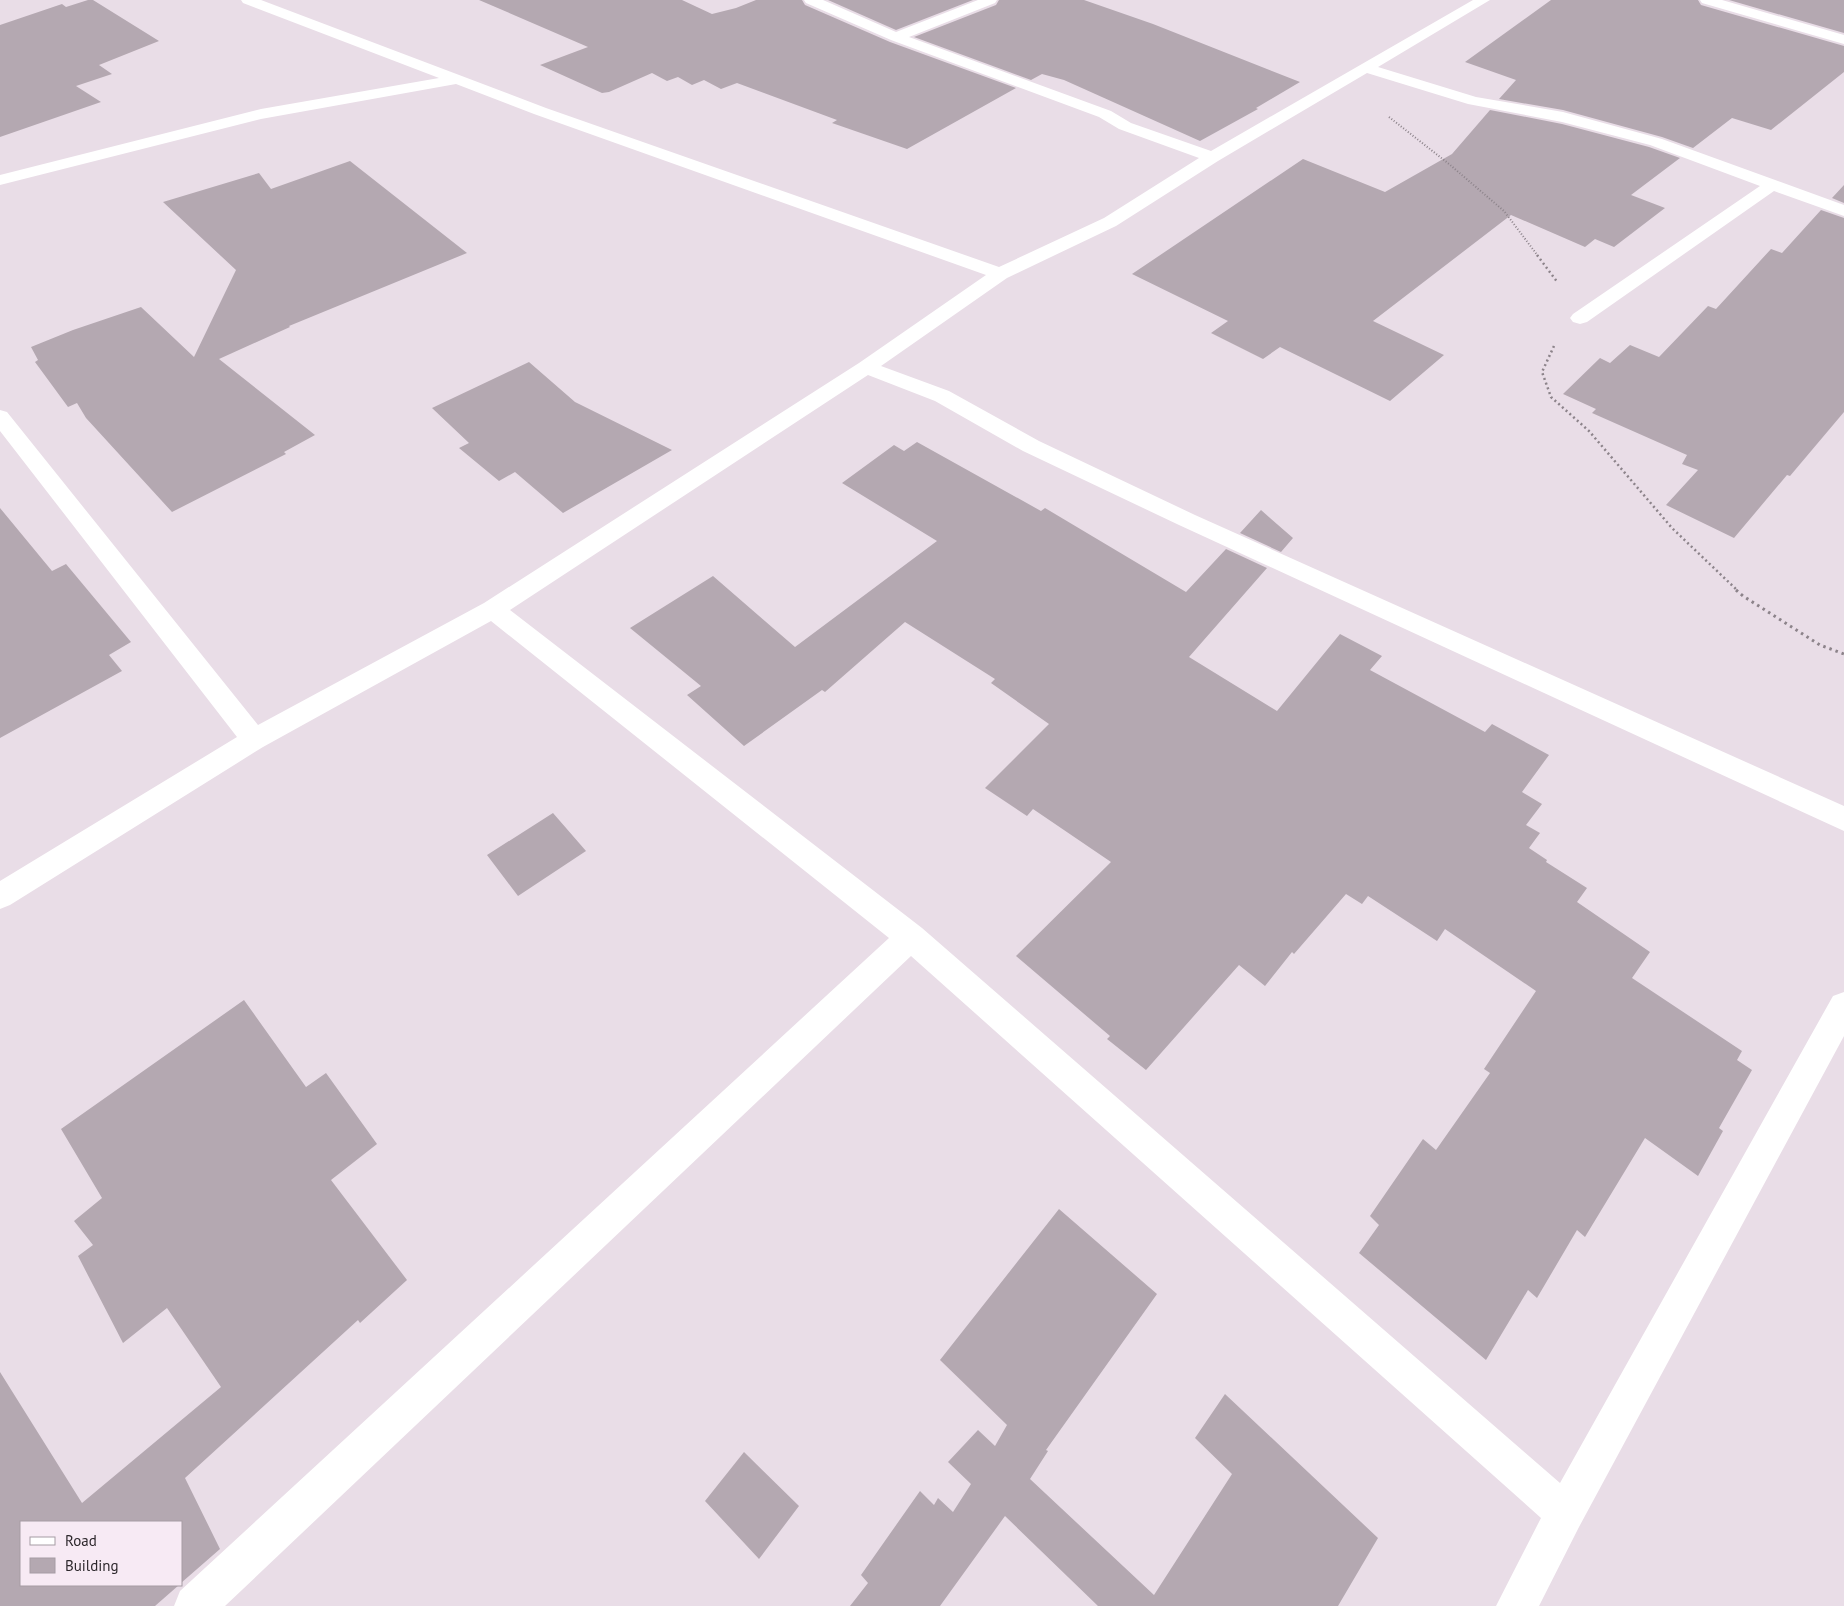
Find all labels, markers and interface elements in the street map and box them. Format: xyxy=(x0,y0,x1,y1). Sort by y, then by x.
legend xyxy=(20,1521,182,1586)
text: Road xyxy=(65,1531,97,1550)
text: Building xyxy=(65,1556,119,1575)

